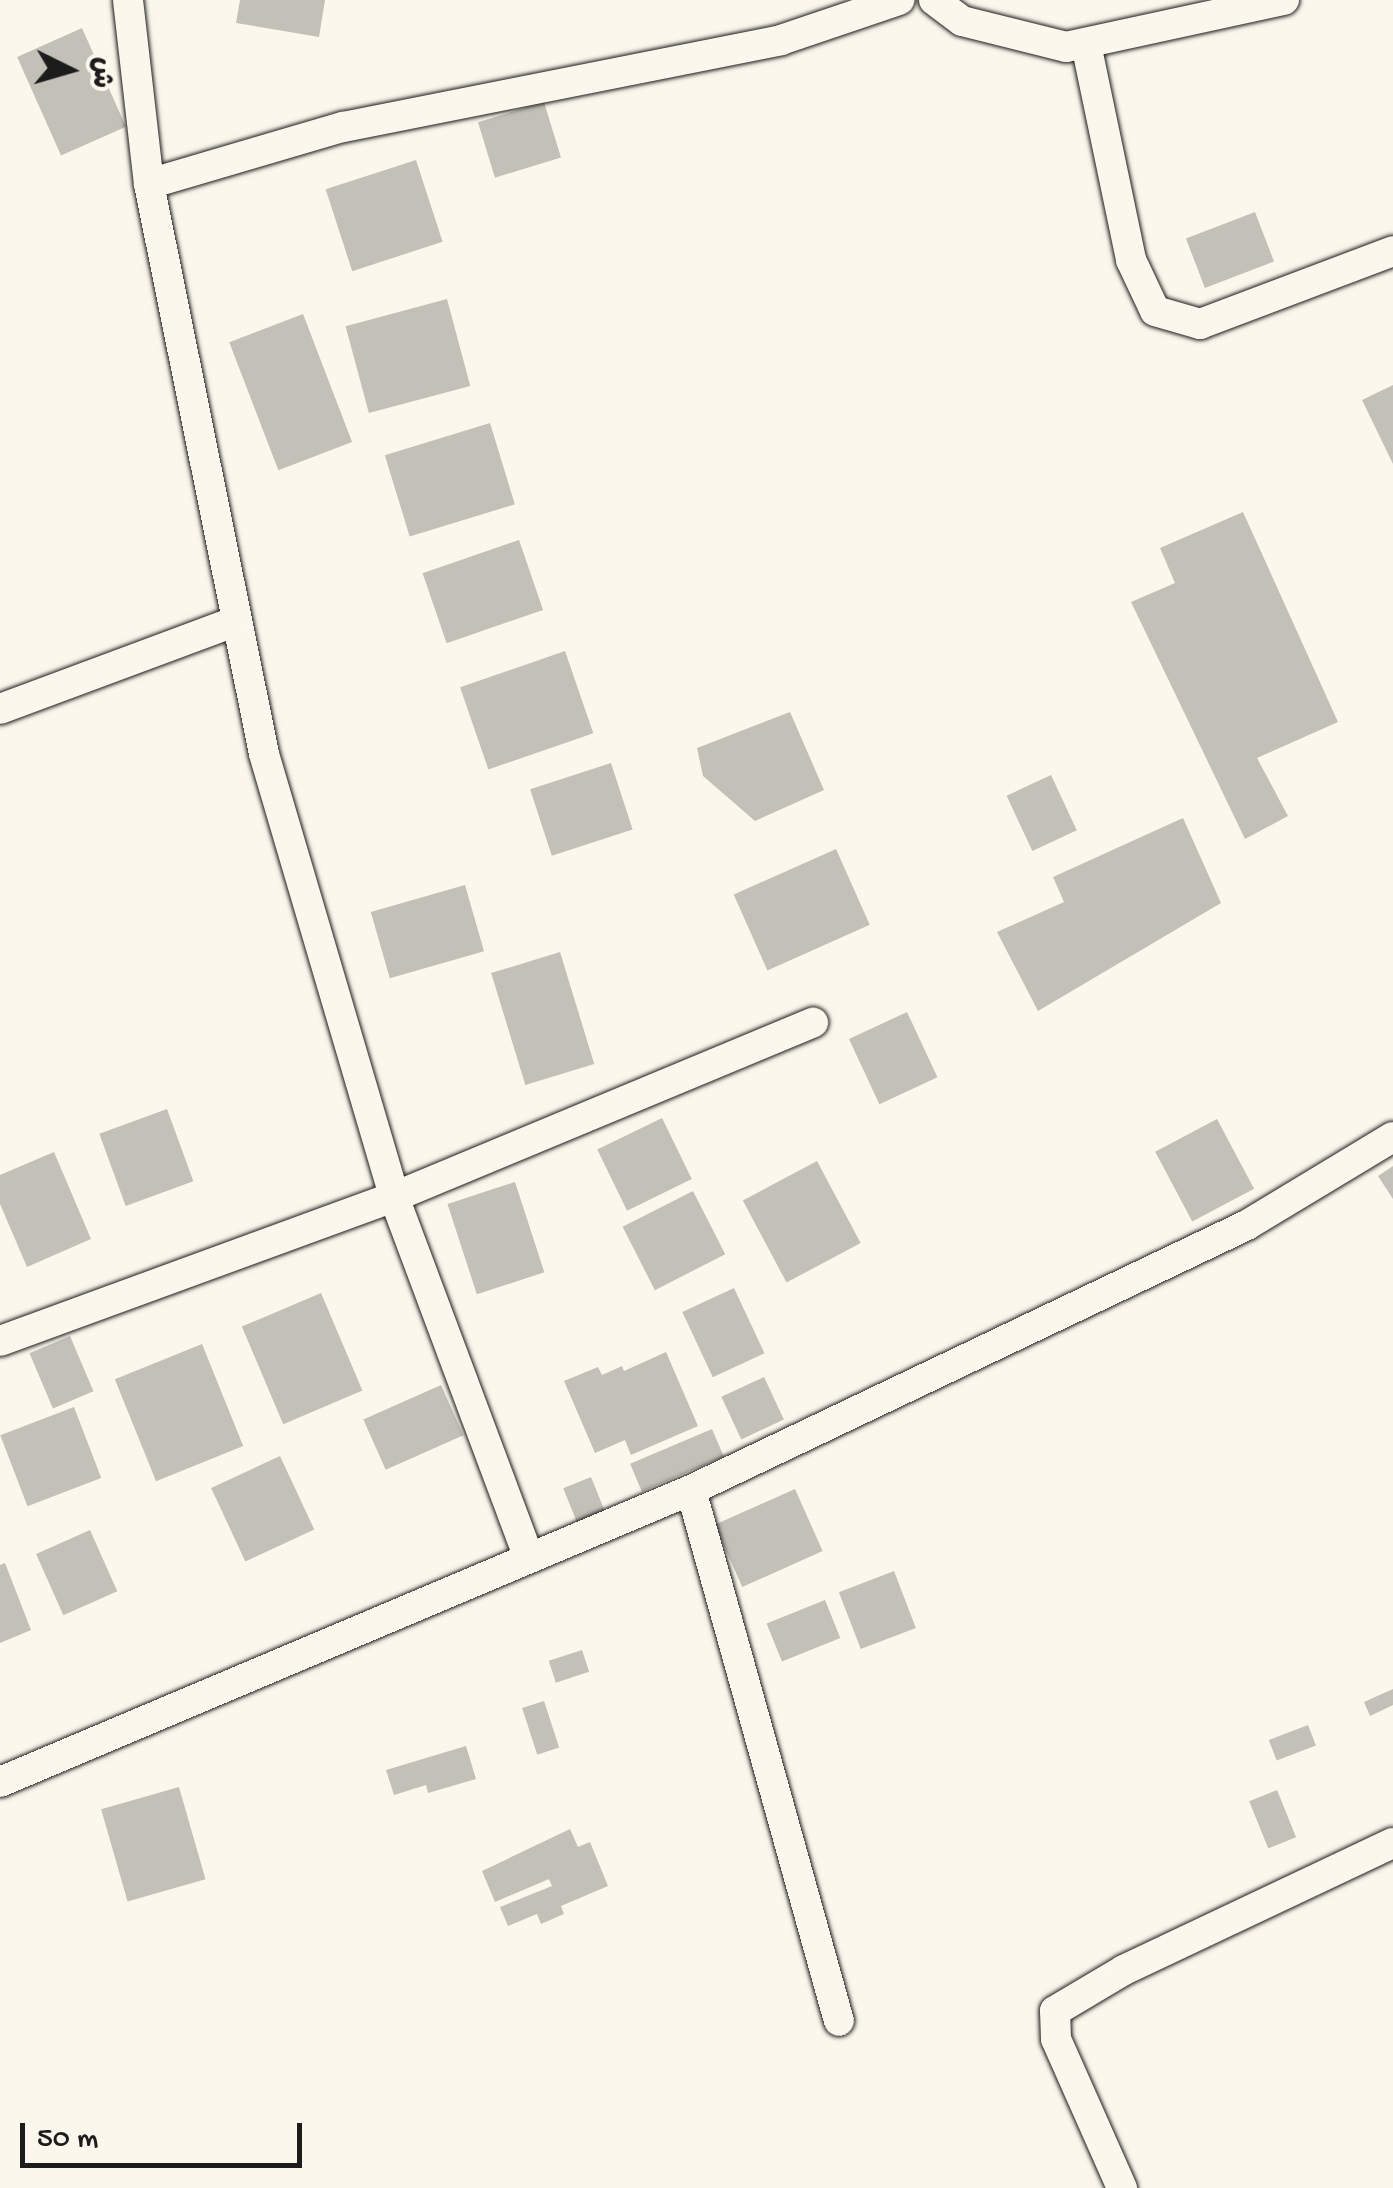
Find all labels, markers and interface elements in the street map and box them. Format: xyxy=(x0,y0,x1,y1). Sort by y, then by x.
north arrow xyxy=(20,20,120,120)
text: ش xyxy=(83,56,118,89)
scale bar xyxy=(25,2103,308,2165)
text: 50 m xyxy=(37,2123,98,2158)

